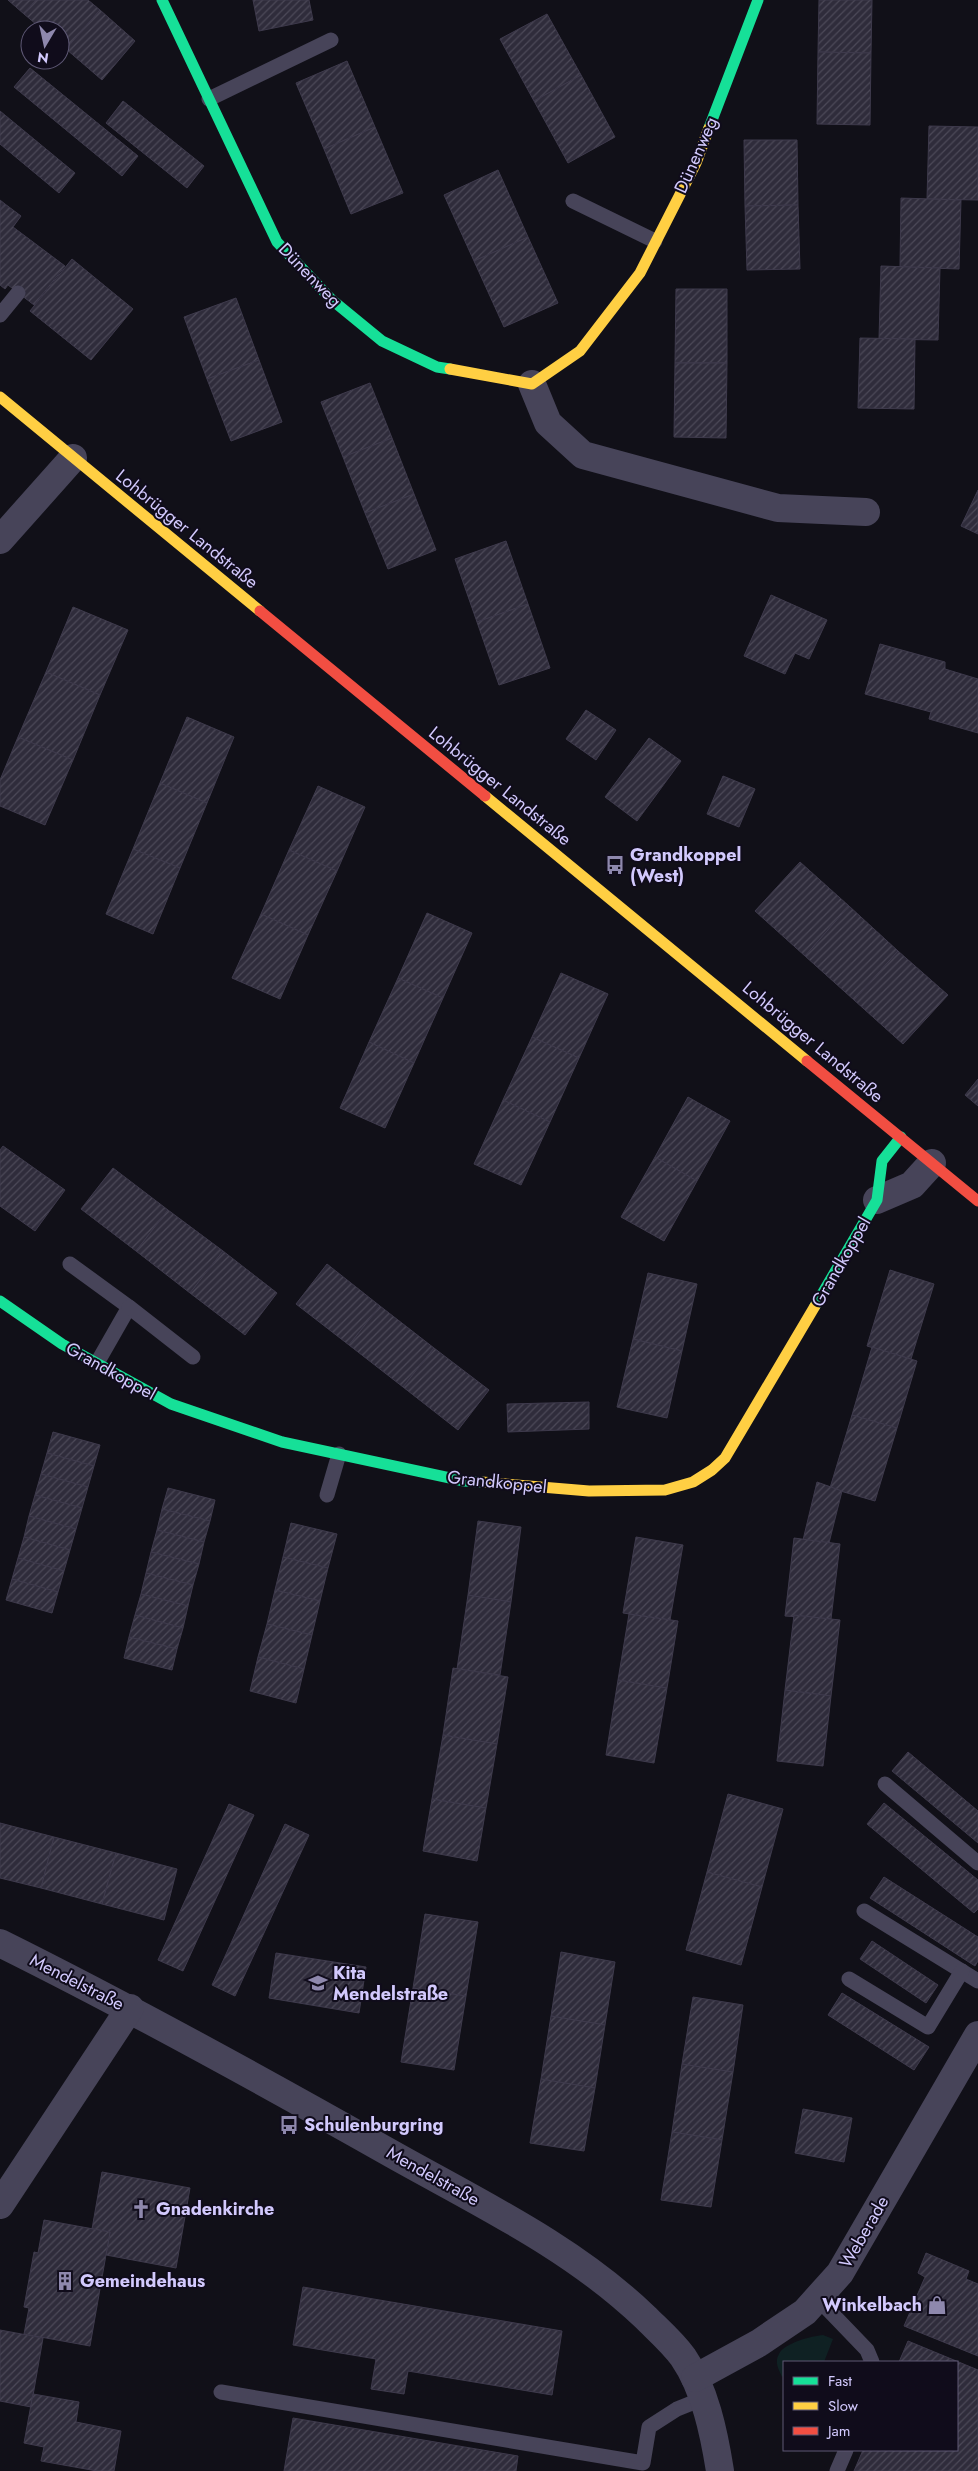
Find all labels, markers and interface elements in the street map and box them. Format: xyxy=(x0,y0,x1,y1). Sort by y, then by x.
north arrow xyxy=(20,20,70,70)
text: N xyxy=(36,47,50,69)
street label: Dünenweg xyxy=(668,113,724,197)
street label: Dünenweg xyxy=(272,237,348,313)
street label: Lohbrügger Landstraße xyxy=(110,463,264,595)
street label: Lohbrügger Landstraße xyxy=(423,720,577,852)
place label: Grandkoppel (West) xyxy=(630,842,741,889)
bus stop icon: Grandkoppel (West) xyxy=(604,854,626,876)
street label: Lohbrügger Landstraße xyxy=(737,975,889,1109)
street label: Grandkoppel xyxy=(805,1212,877,1312)
street label: Grandkoppel xyxy=(61,1335,161,1407)
street label: Grandkoppel xyxy=(446,1464,548,1500)
street label: Mendelstraße xyxy=(25,1947,129,2017)
place label: Kita Mendelstraße xyxy=(333,1960,448,2007)
school or university icon: Kita Mendelstraße xyxy=(307,1972,329,1994)
place label: Schulenburgring xyxy=(304,2112,444,2138)
bus stop icon: Schulenburgring xyxy=(278,2114,300,2136)
street label: Mendelstraße xyxy=(382,2140,484,2212)
street label: Weberade xyxy=(833,2191,895,2273)
place label: Gnadenkirche xyxy=(156,2196,274,2222)
church icon: Gnadenkirche xyxy=(130,2198,152,2220)
place label: Gemeindehaus xyxy=(80,2268,205,2294)
building icon: Gemeindehaus xyxy=(54,2270,76,2292)
place label: Winkelbach xyxy=(822,2292,922,2318)
shop icon: Winkelbach xyxy=(926,2294,948,2316)
legend xyxy=(783,2361,958,2451)
text: Fast xyxy=(828,2370,852,2392)
text: Slow xyxy=(828,2395,859,2417)
text: Jam xyxy=(826,2420,851,2442)

